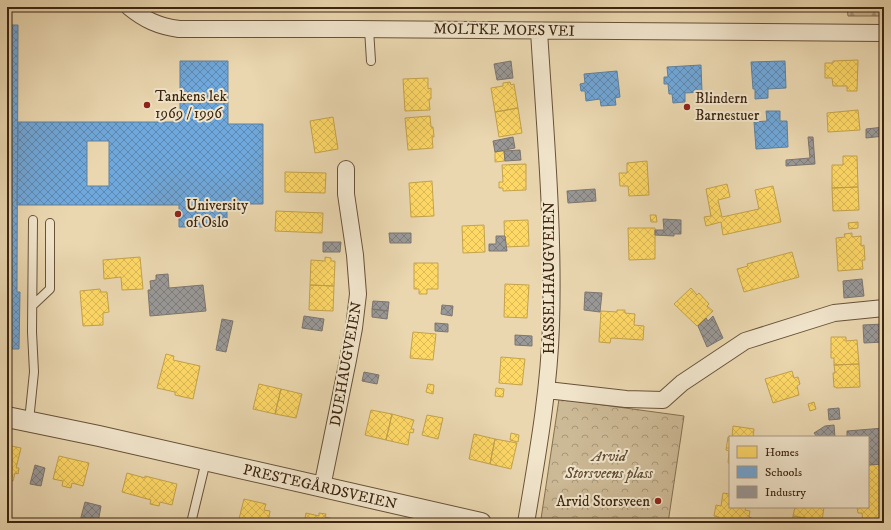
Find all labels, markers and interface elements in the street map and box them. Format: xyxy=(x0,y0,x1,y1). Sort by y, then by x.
street label: MOLTKE MOES VEI xyxy=(433,19,575,41)
place label: Tankens lek 1969 / 1996 xyxy=(155,87,227,123)
place label: Blindern Barnestuer xyxy=(695,89,760,125)
marker: Tankens lek 1969 / 1996 xyxy=(142,100,152,110)
marker: Blindern Barnestuer xyxy=(682,102,692,112)
place label: University of Oslo xyxy=(186,196,249,232)
street label: HASSELHAUGVEIEN xyxy=(540,202,559,354)
marker: University of Oslo xyxy=(173,209,183,219)
street label: DUEHAUGVEIEN xyxy=(326,300,366,428)
legend xyxy=(729,436,869,508)
text: Homes xyxy=(765,445,799,460)
park label: Arvid Storsveens plass xyxy=(564,447,653,483)
street label: PRESTEGÅRDSVEIEN xyxy=(241,459,399,514)
text: Schools xyxy=(765,465,802,480)
text: Industry xyxy=(765,485,806,500)
place label: Arvid Storsveen xyxy=(556,492,650,511)
marker: Arvid Storsveen xyxy=(653,496,663,506)

